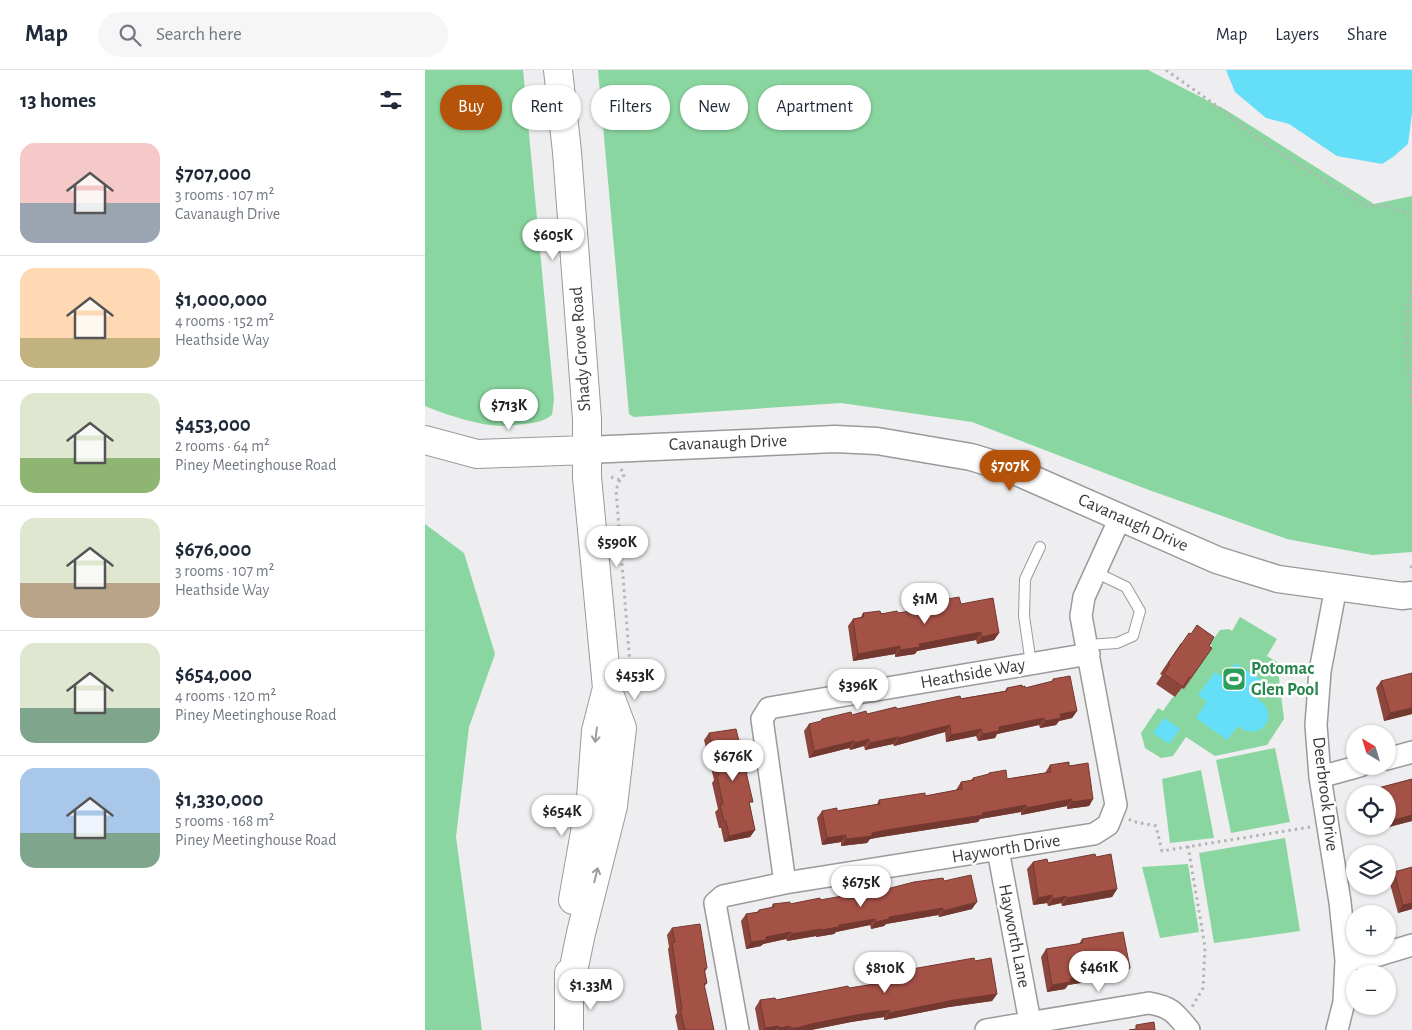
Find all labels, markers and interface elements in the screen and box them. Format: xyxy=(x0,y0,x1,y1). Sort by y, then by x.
search box xyxy=(98,12,448,57)
icon: search xyxy=(116,21,144,49)
text: Map xyxy=(25,22,68,46)
text: Search here xyxy=(156,25,242,44)
text: Map xyxy=(1216,26,1247,44)
text: Layers xyxy=(1275,26,1319,44)
text: Share xyxy=(1347,26,1387,44)
chip: Buy xyxy=(440,85,502,130)
chip: Rent xyxy=(512,85,581,130)
chip: Filters xyxy=(591,85,670,130)
chip: New xyxy=(680,85,748,130)
chip: Apartment xyxy=(758,85,871,130)
icon: filters xyxy=(377,86,405,114)
text: 13 homes xyxy=(20,90,96,111)
icon: home xyxy=(60,163,120,223)
text: $707,000 xyxy=(175,163,251,184)
text: 3 rooms · 107 m² xyxy=(175,187,274,203)
text: Cavanaugh Drive xyxy=(175,206,280,222)
pin: $605K xyxy=(518,218,588,261)
text: $605K xyxy=(533,227,573,243)
street label: Shady Grove Road xyxy=(568,286,594,412)
icon: home xyxy=(60,288,120,348)
text: $1,000,000 xyxy=(175,289,267,310)
text: 4 rooms · 152 m² xyxy=(175,313,274,329)
text: Heathside Way xyxy=(175,332,269,348)
pin: $713K xyxy=(474,388,544,431)
text: $713K xyxy=(491,397,527,413)
icon: home xyxy=(60,413,120,473)
text: $453,000 xyxy=(175,414,251,435)
street label: Cavanaugh Drive xyxy=(669,432,787,454)
text: 2 rooms · 64 m² xyxy=(175,438,270,454)
pin: $707K xyxy=(975,450,1045,492)
text: Piney Meetinghouse Road xyxy=(175,457,336,473)
text: $707K xyxy=(991,458,1029,474)
street label: Cavanaugh Drive xyxy=(1075,491,1191,555)
pin: $590K xyxy=(582,526,652,568)
text: $590K xyxy=(597,534,637,550)
icon: home xyxy=(60,538,120,598)
text: $676,000 xyxy=(175,539,251,560)
text: 3 rooms · 107 m² xyxy=(175,563,274,579)
text: Heathside Way xyxy=(175,582,269,598)
pin: $1M xyxy=(901,582,949,625)
text: $1M xyxy=(912,591,938,607)
street label: Heathside Way xyxy=(919,656,1027,692)
pin: $453K xyxy=(600,658,670,701)
place label: Potomac Glen Pool xyxy=(1251,660,1319,699)
icon: home xyxy=(60,663,120,723)
text: $654,000 xyxy=(175,664,252,685)
sports icon: Potomac Glen Pool xyxy=(1221,666,1247,692)
text: $453K xyxy=(616,667,654,683)
pin: $396K xyxy=(823,668,893,711)
text: $396K xyxy=(839,677,877,693)
text: 4 rooms · 120 m² xyxy=(175,688,276,704)
text: Piney Meetinghouse Road xyxy=(175,707,336,723)
north arrow xyxy=(1346,725,1396,775)
map controls xyxy=(1346,725,1396,1015)
one-way arrow xyxy=(591,727,601,743)
street label: Deerbrook Drive xyxy=(1309,736,1341,852)
pin: $676K xyxy=(698,740,768,782)
text: $676K xyxy=(714,748,752,764)
button: locate xyxy=(1346,785,1396,835)
icon: home xyxy=(60,788,120,848)
text: $1,330,000 xyxy=(175,789,264,810)
pin: $654K xyxy=(527,794,597,837)
text: $654K xyxy=(542,803,582,819)
text: 5 rooms · 168 m² xyxy=(175,813,274,829)
text: Piney Meetinghouse Road xyxy=(175,832,336,848)
street label: Hayworth Drive xyxy=(950,832,1062,866)
button: layers xyxy=(1346,845,1396,895)
pin: $675K xyxy=(826,866,896,908)
one-way arrow xyxy=(591,868,601,884)
text: $675K xyxy=(842,874,880,890)
street label: Hayworth Lane xyxy=(995,883,1033,989)
button: + xyxy=(1346,905,1396,955)
pin: $461K xyxy=(1064,950,1134,993)
pin: $810K xyxy=(850,952,920,994)
text: $461K xyxy=(1080,959,1118,975)
text: $810K xyxy=(866,960,904,976)
button: − xyxy=(1346,965,1396,1015)
pin: $1.33M xyxy=(550,968,632,1011)
text: $1.33M xyxy=(569,977,613,993)

